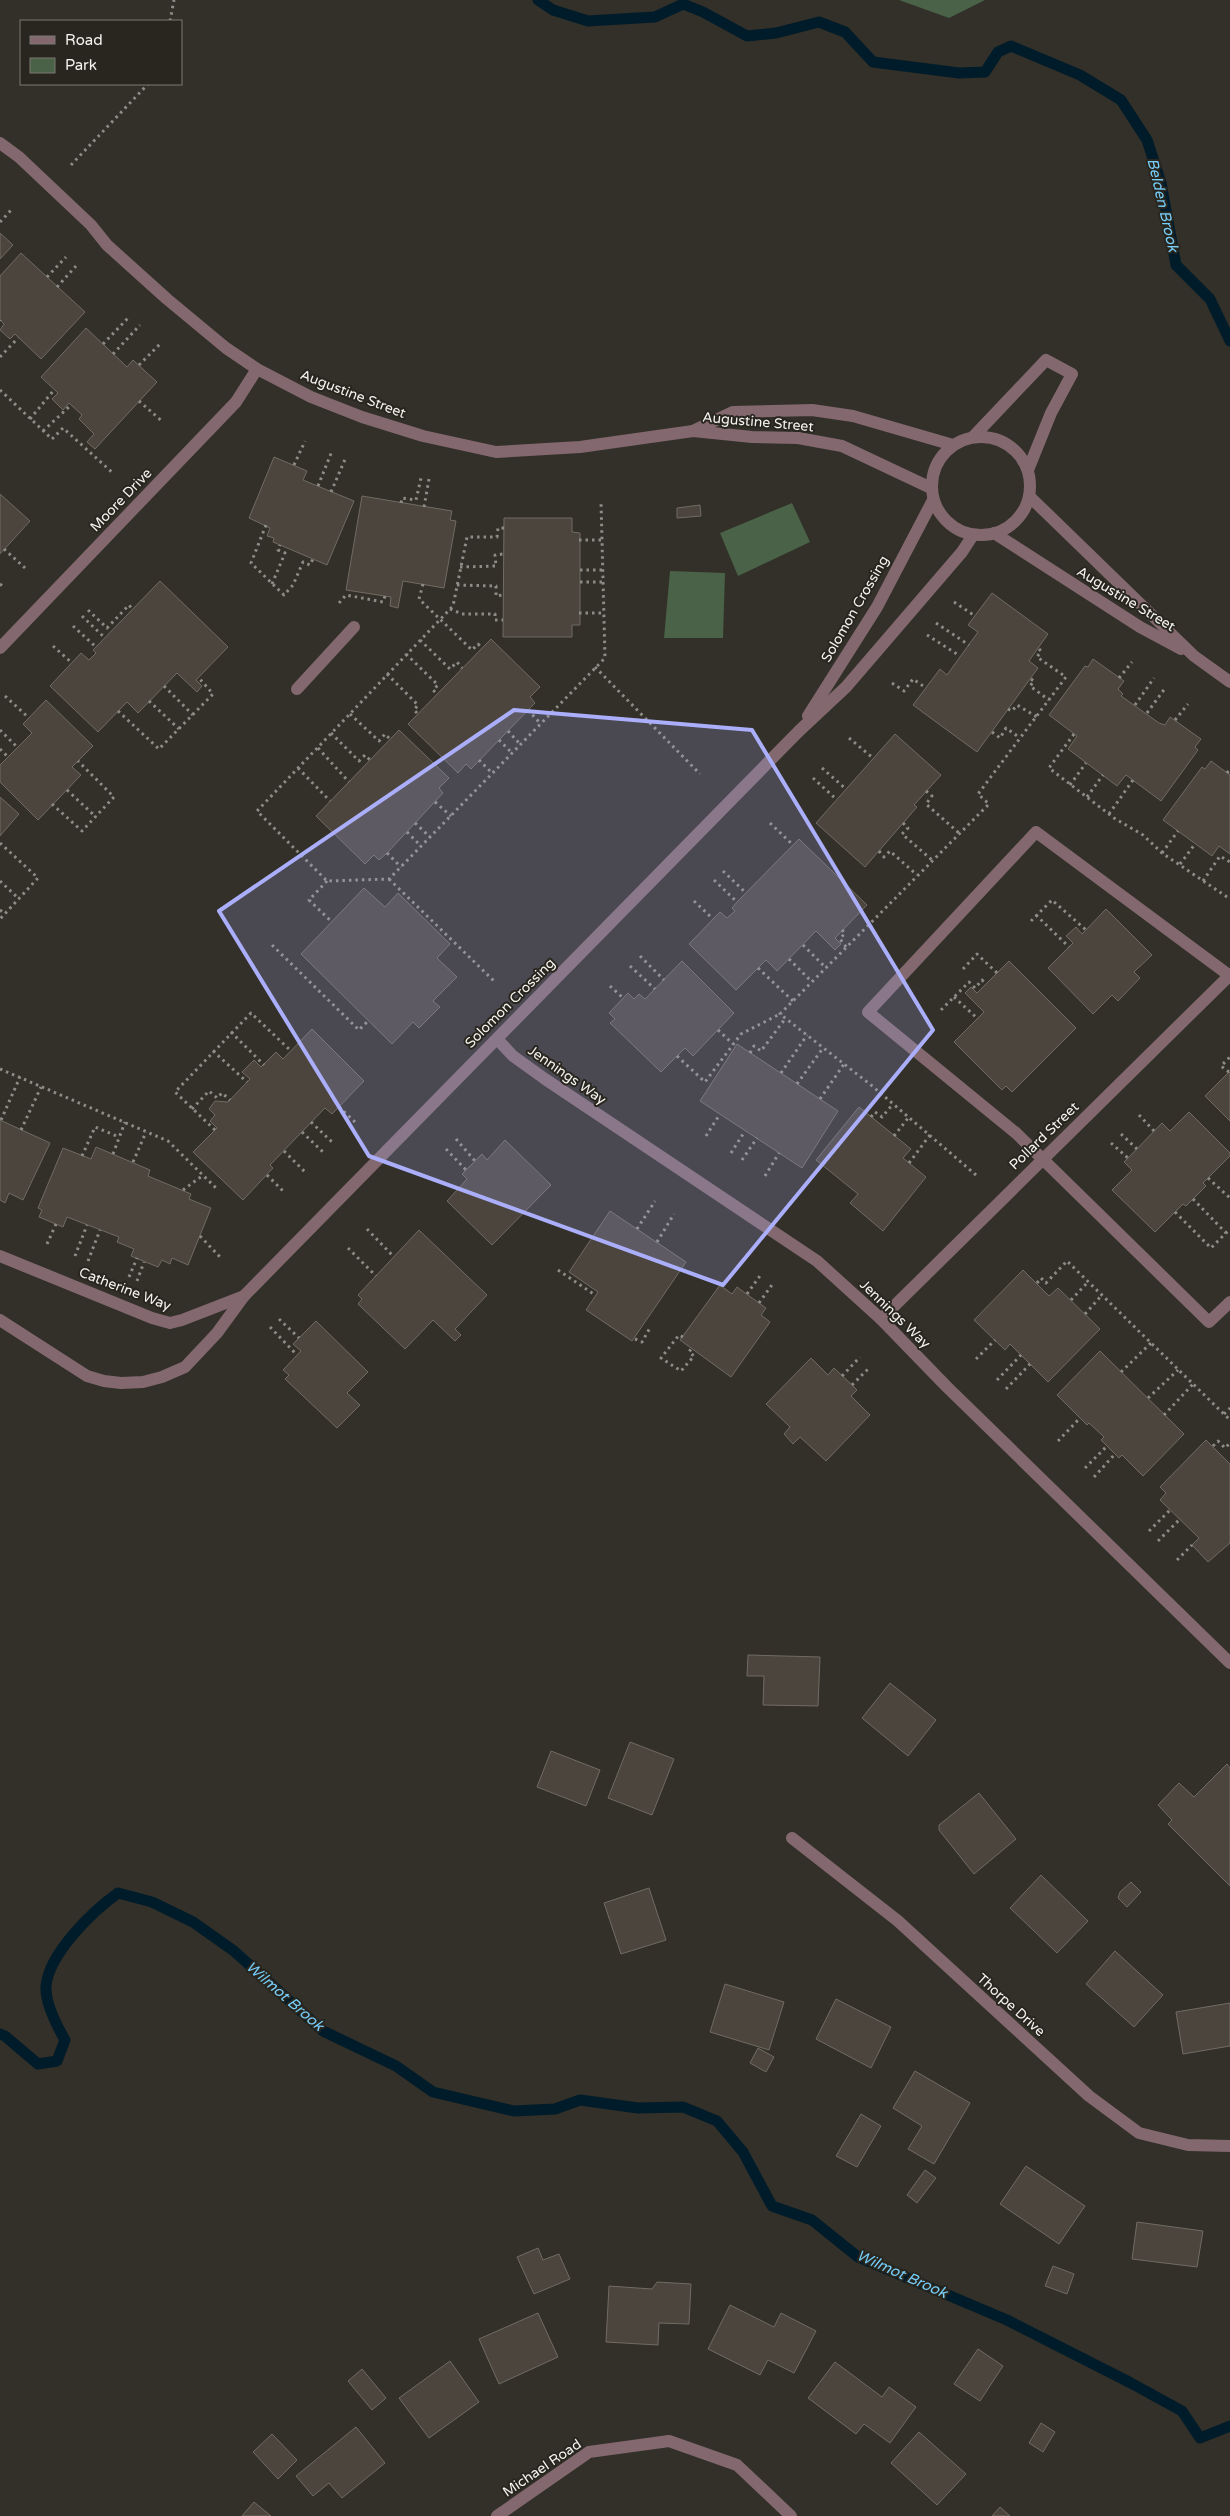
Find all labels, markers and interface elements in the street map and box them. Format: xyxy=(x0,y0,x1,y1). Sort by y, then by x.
legend xyxy=(20,20,182,85)
text: Road xyxy=(65,31,103,49)
text: Park xyxy=(65,56,97,74)
water label: Belden Brook xyxy=(1143,156,1183,255)
street label: Augustine Street xyxy=(298,366,409,422)
street label: Augustine Street xyxy=(702,409,815,435)
street label: Moore Drive xyxy=(87,465,155,535)
street label: Solomon Crossing xyxy=(818,553,892,665)
street label: Augustine Street xyxy=(1074,563,1179,635)
street label: Solomon Crossing xyxy=(461,954,559,1052)
street label: Jennings Way xyxy=(525,1042,610,1108)
street label: Pollard Street xyxy=(1006,1098,1083,1173)
street label: Catherine Way xyxy=(77,1264,174,1314)
street label: Jennings Way xyxy=(856,1276,934,1352)
water label: Wilmot Brook xyxy=(242,1957,329,2036)
street label: Thorpe Drive xyxy=(973,1970,1049,2040)
water label: Wilmot Brook xyxy=(854,2246,952,2303)
street label: Michael Road xyxy=(500,2436,584,2500)

